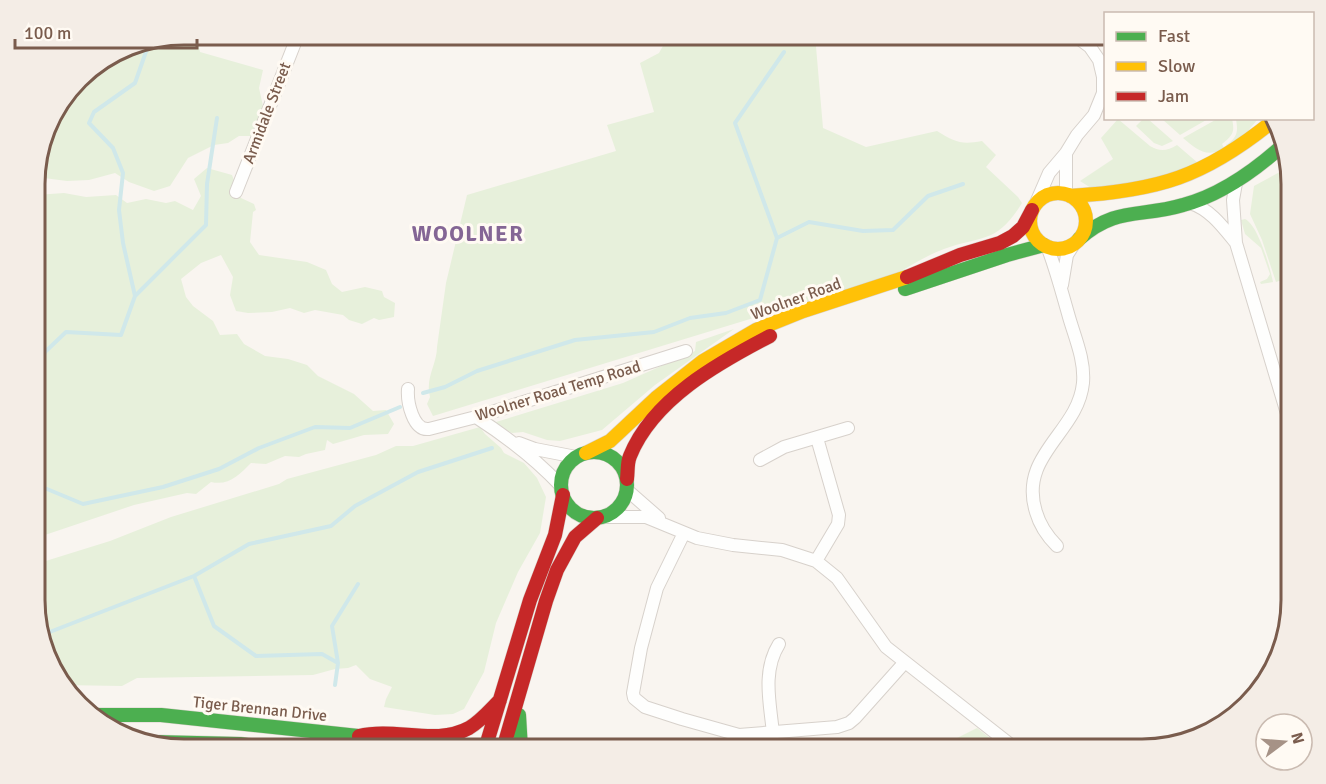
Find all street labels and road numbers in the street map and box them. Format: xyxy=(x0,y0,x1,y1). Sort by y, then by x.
street label: Armidale Street xyxy=(238,59,296,167)
street label: Woolner Road xyxy=(748,273,844,325)
street label: Woolner Road Temp Road xyxy=(473,356,643,426)
street label: Tiger Brennan Drive xyxy=(192,692,328,726)

